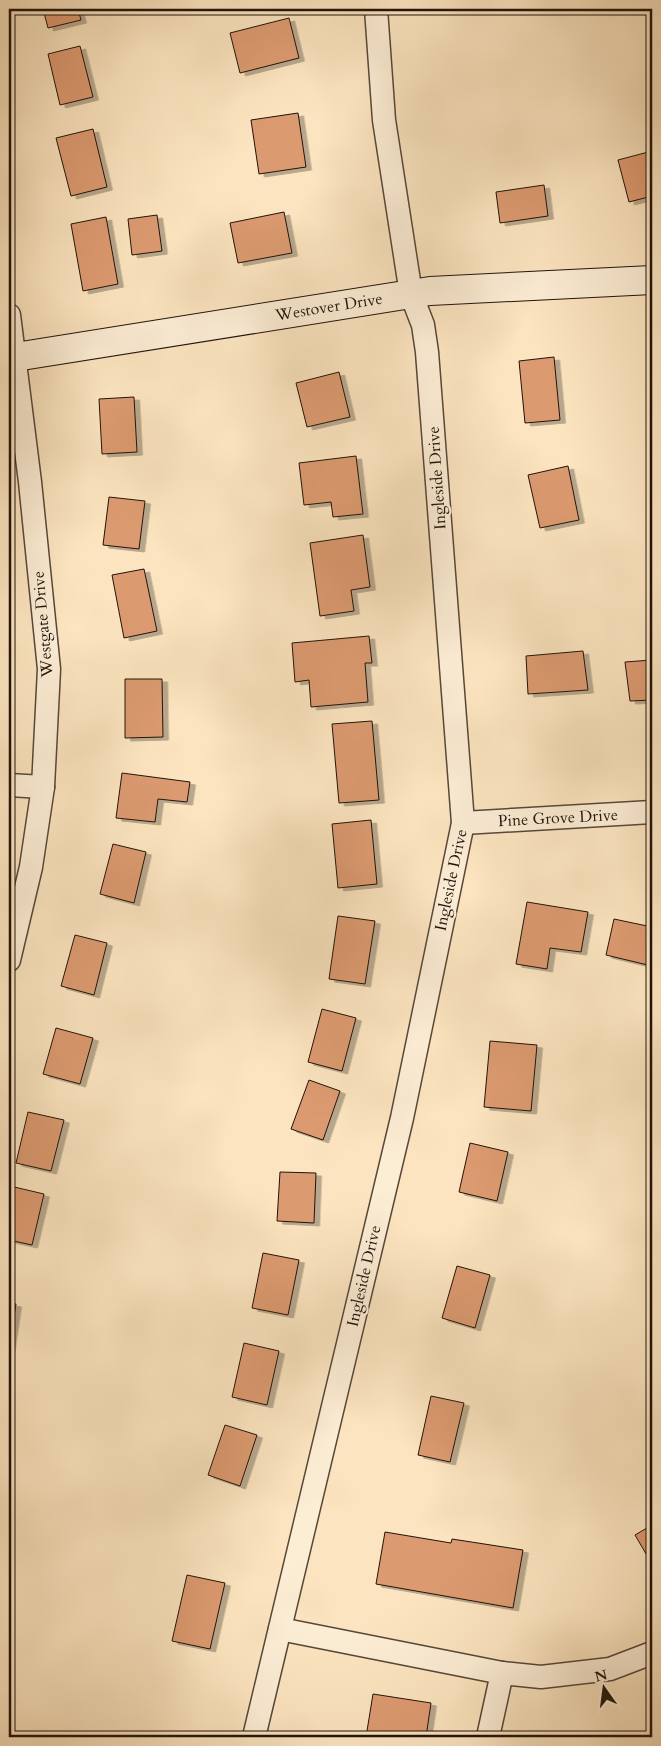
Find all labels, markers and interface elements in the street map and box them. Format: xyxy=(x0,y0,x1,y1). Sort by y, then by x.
street label: Westover Drive xyxy=(273,288,384,326)
street label: Ingleside Drive xyxy=(422,426,452,530)
street label: Westgate Drive xyxy=(27,570,59,679)
street label: Pine Grove Drive xyxy=(497,804,619,832)
street label: Ingleside Drive xyxy=(429,827,473,933)
street label: Ingleside Drive xyxy=(342,1223,386,1329)
north arrow xyxy=(578,1664,628,1714)
text: N xyxy=(593,1665,609,1687)

